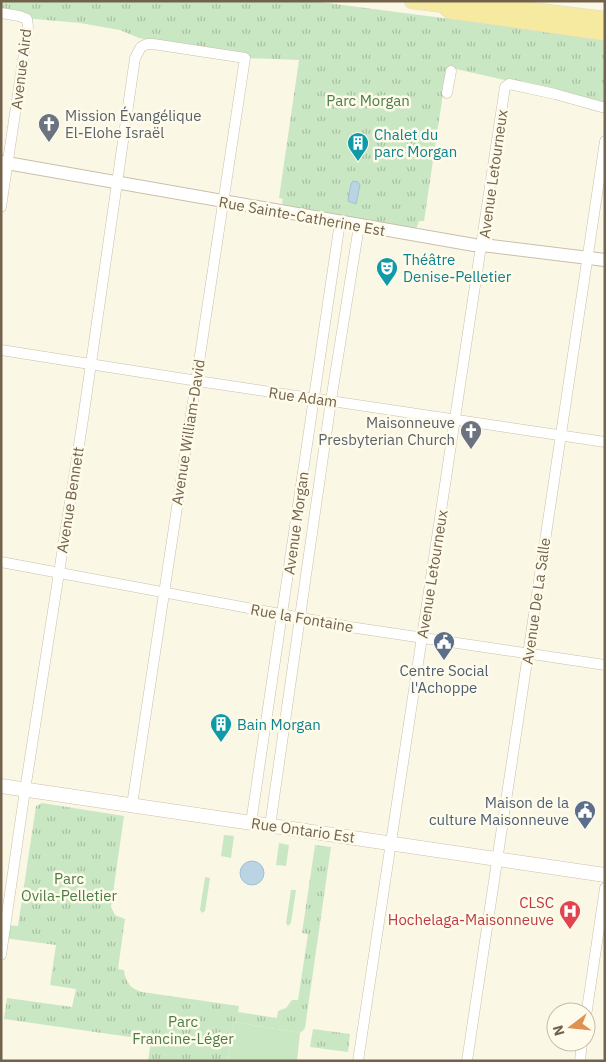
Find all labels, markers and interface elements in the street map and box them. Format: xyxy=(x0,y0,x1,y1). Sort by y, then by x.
street label: Avenue Aird xyxy=(7,28,35,110)
park label: Parc Morgan xyxy=(326,91,410,110)
place label: Mission Évangélique El-Elohe Israël xyxy=(65,106,202,142)
street label: Avenue Letourneux xyxy=(475,108,511,240)
church icon: Mission Évangélique El-Elohe Israël xyxy=(37,112,61,143)
place label: Chalet du parc Morgan xyxy=(374,125,457,161)
building icon: Chalet du parc Morgan xyxy=(346,131,370,162)
street label: Rue Sainte-Catherine Est xyxy=(217,192,387,240)
place label: Théâtre Denise-Pelletier xyxy=(403,250,512,286)
theatre icon: Théâtre Denise-Pelletier xyxy=(375,256,399,287)
street label: Avenue William-David xyxy=(167,358,209,506)
street label: Rue Adam xyxy=(267,383,339,411)
place label: Maisonneuve Presbyterian Church xyxy=(318,413,455,449)
church icon: Maisonneuve Presbyterian Church xyxy=(459,419,483,450)
street label: Avenue Bennett xyxy=(52,446,88,554)
street label: Avenue Morgan xyxy=(279,470,313,576)
street label: Avenue Letourneux xyxy=(412,508,452,640)
street label: Avenue De La Salle xyxy=(518,537,554,665)
street label: Rue la Fontaine xyxy=(249,600,355,636)
public building icon: Centre Social l'Achoppe xyxy=(432,630,456,661)
place label: Centre Social l'Achoppe xyxy=(399,661,489,697)
building icon: Bain Morgan xyxy=(209,712,233,743)
place label: Bain Morgan xyxy=(237,715,321,734)
place label: Maison de la culture Maisonneuve xyxy=(429,793,569,829)
public building icon: Maison de la culture Maisonneuve xyxy=(573,799,597,830)
street label: Rue Ontario Est xyxy=(250,813,356,847)
park label: Parc Ovila-Pelletier xyxy=(21,869,117,905)
place label: CLSC Hochelaga-Maisonneuve xyxy=(388,893,554,929)
hospital icon: CLSC Hochelaga-Maisonneuve xyxy=(558,899,582,930)
north arrow xyxy=(546,1002,596,1052)
park label: Parc Francine-Léger xyxy=(132,1012,234,1048)
text: N xyxy=(548,1023,569,1038)

